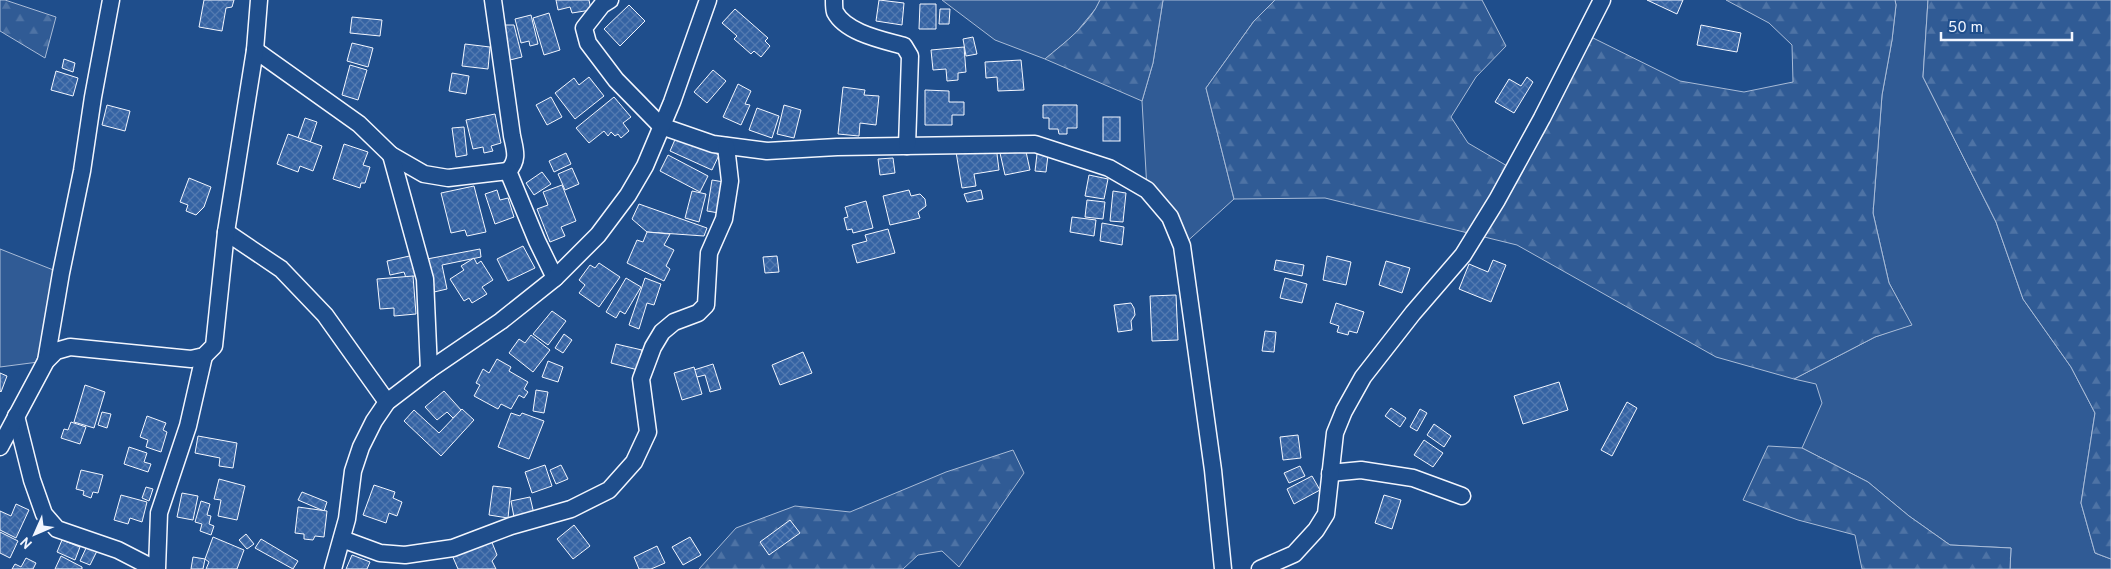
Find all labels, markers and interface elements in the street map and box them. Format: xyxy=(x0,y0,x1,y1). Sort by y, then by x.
scale bar xyxy=(1941,10,2072,42)
text: 50 m xyxy=(1948,19,1983,38)
north arrow xyxy=(10,509,60,559)
text: N xyxy=(17,533,36,552)

